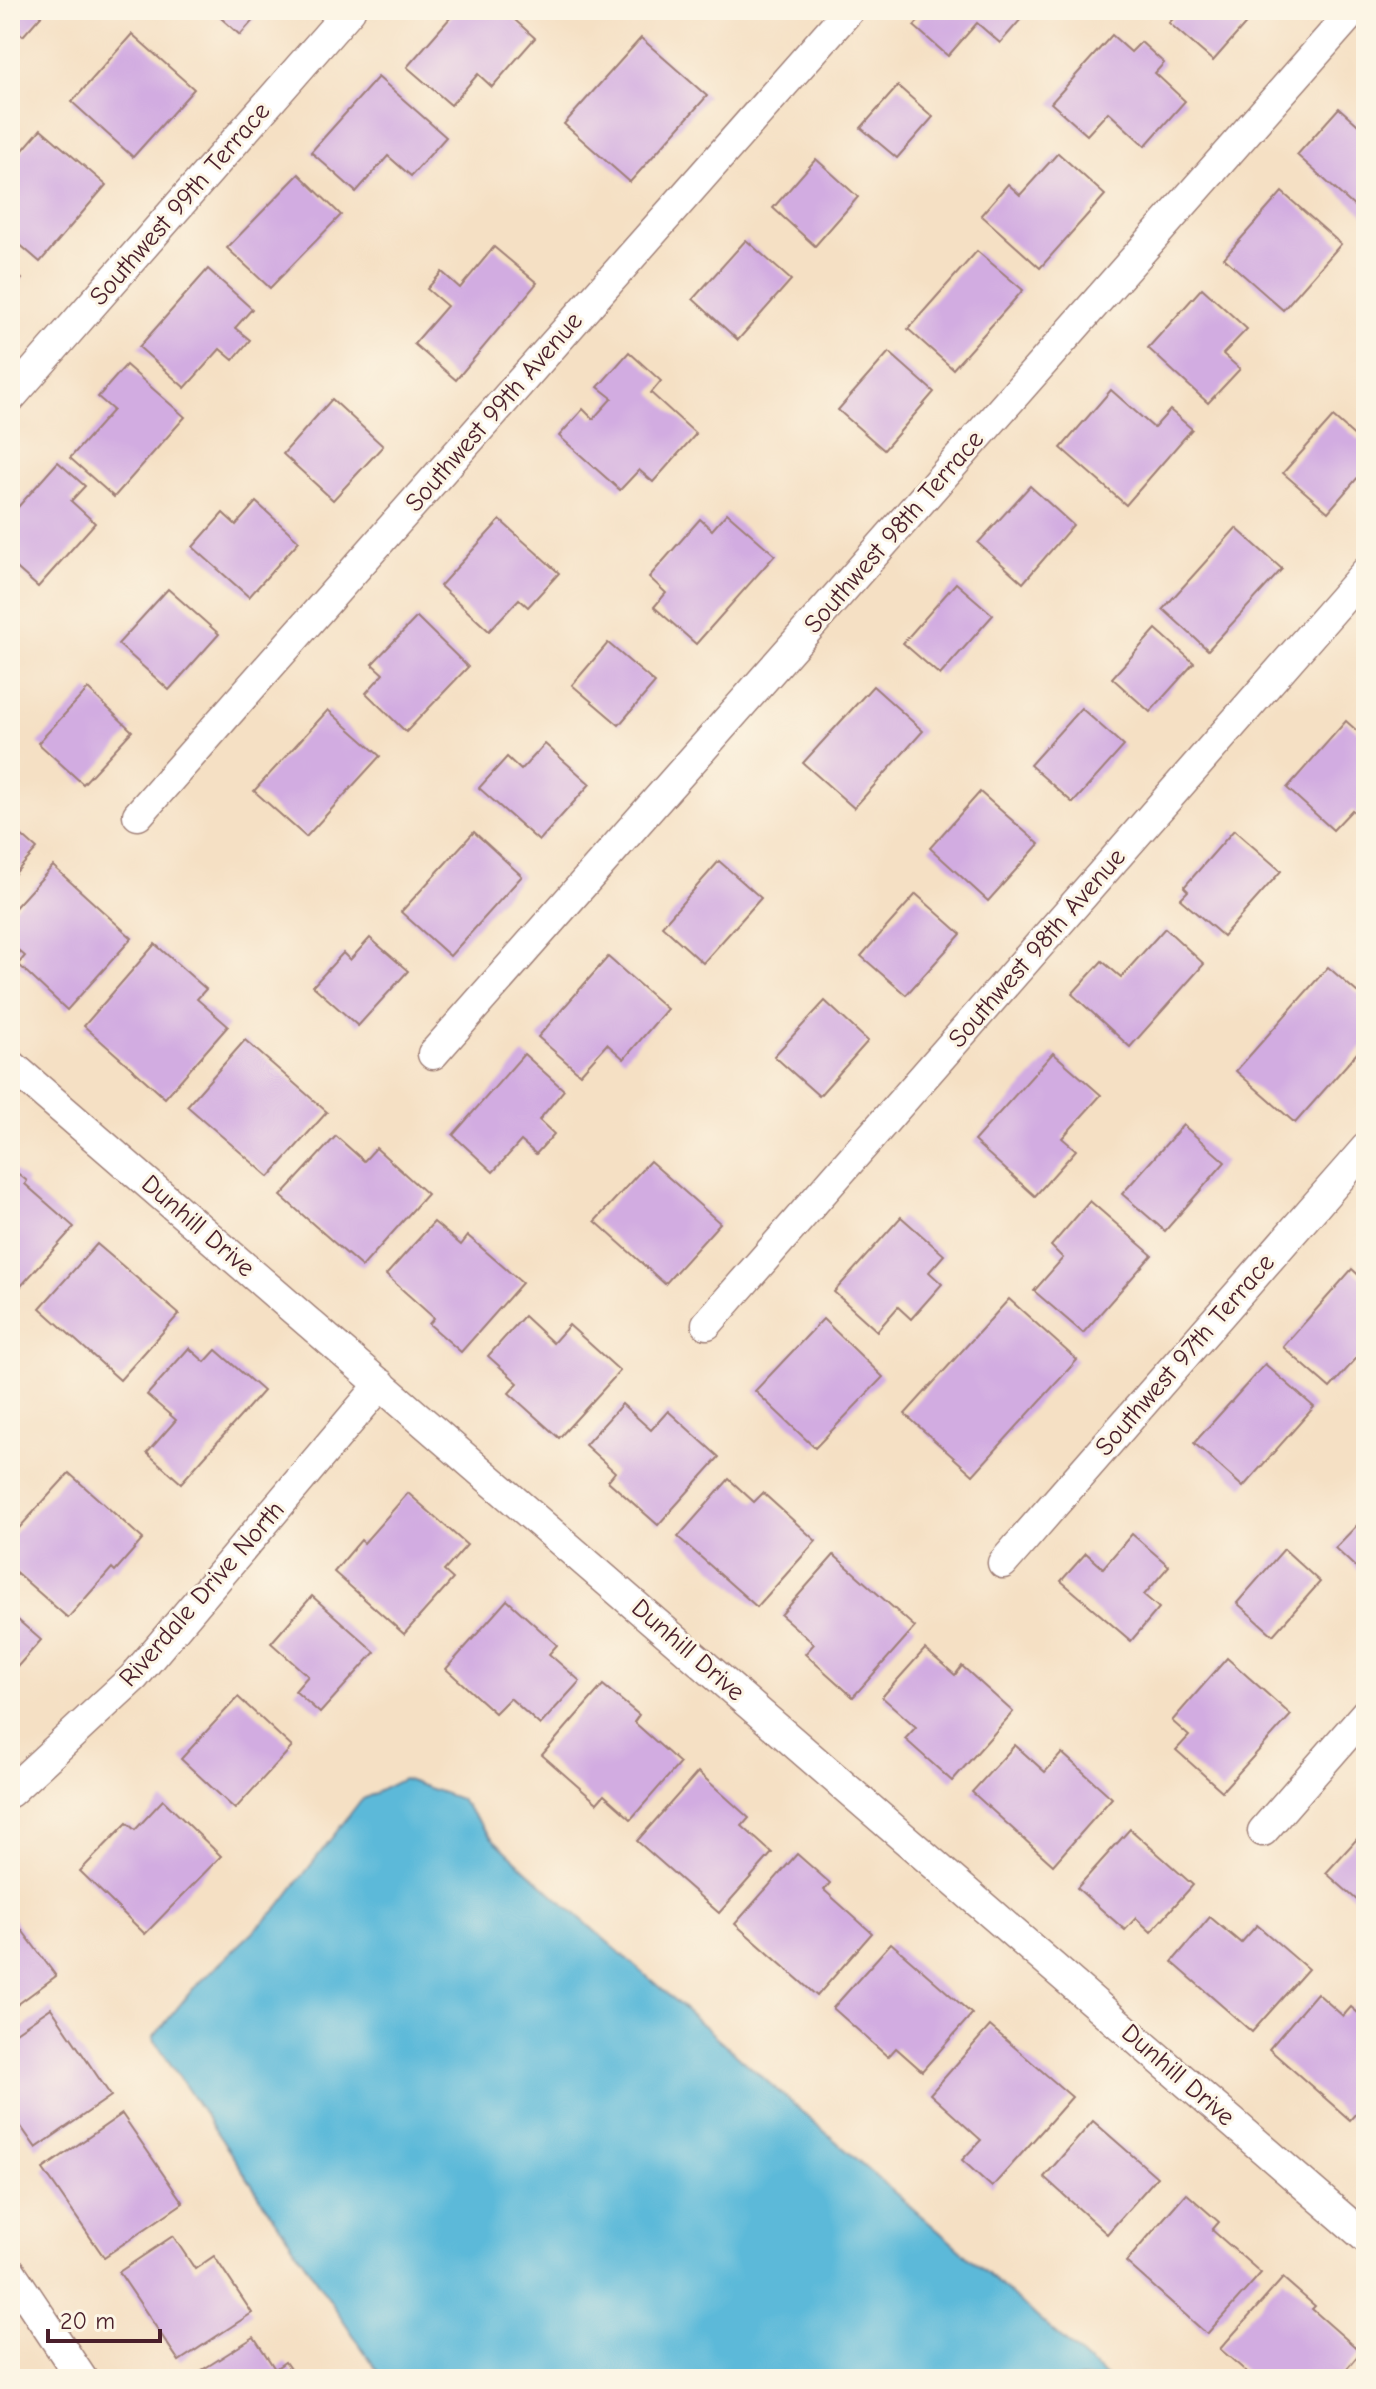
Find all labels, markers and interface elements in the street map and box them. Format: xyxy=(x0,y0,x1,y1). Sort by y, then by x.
street label: Southwest 99th Terrace xyxy=(84,96,276,312)
street label: Southwest 99th Avenue xyxy=(399,306,589,518)
street label: Southwest 98th Terrace xyxy=(798,425,990,639)
street label: Southwest 98th Avenue xyxy=(942,842,1132,1054)
street label: Dunhill Drive xyxy=(135,1169,261,1283)
street label: Southwest 97th Terrace xyxy=(1089,1248,1281,1462)
street label: Riverdale Drive North xyxy=(113,1495,291,1693)
street label: Dunhill Drive xyxy=(625,1593,751,1707)
street label: Dunhill Drive xyxy=(1115,2018,1241,2132)
scale bar xyxy=(48,2293,160,2343)
text: 20 m xyxy=(60,2307,115,2335)

